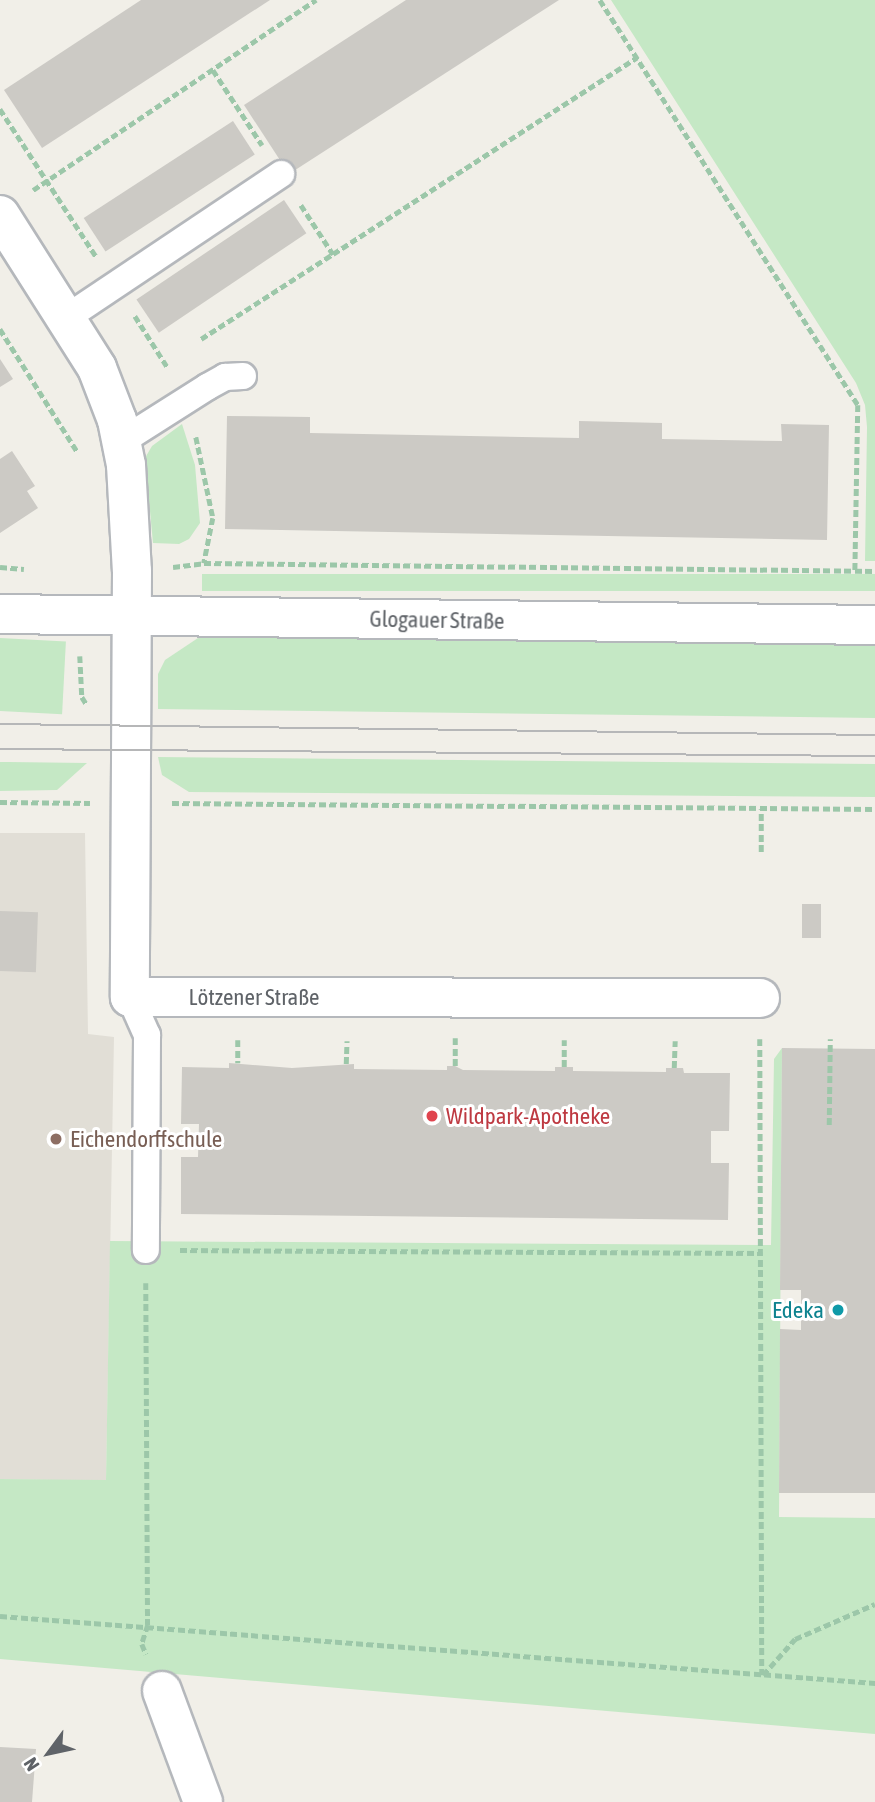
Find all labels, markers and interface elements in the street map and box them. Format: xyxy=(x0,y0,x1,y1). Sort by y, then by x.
street label: Glogauer Straße xyxy=(369,605,505,635)
street label: Lötzener Straße xyxy=(189,983,319,1011)
place label: Wildpark-Apotheke xyxy=(446,1102,610,1130)
marker: Wildpark-Apotheke xyxy=(424,1108,440,1124)
place label: Eichendorffschule xyxy=(70,1125,222,1153)
marker: Eichendorffschule xyxy=(48,1131,64,1147)
place label: Edeka xyxy=(772,1296,824,1324)
marker: Edeka xyxy=(830,1302,846,1318)
north arrow xyxy=(14,1718,84,1788)
text: N xyxy=(19,1754,44,1775)

